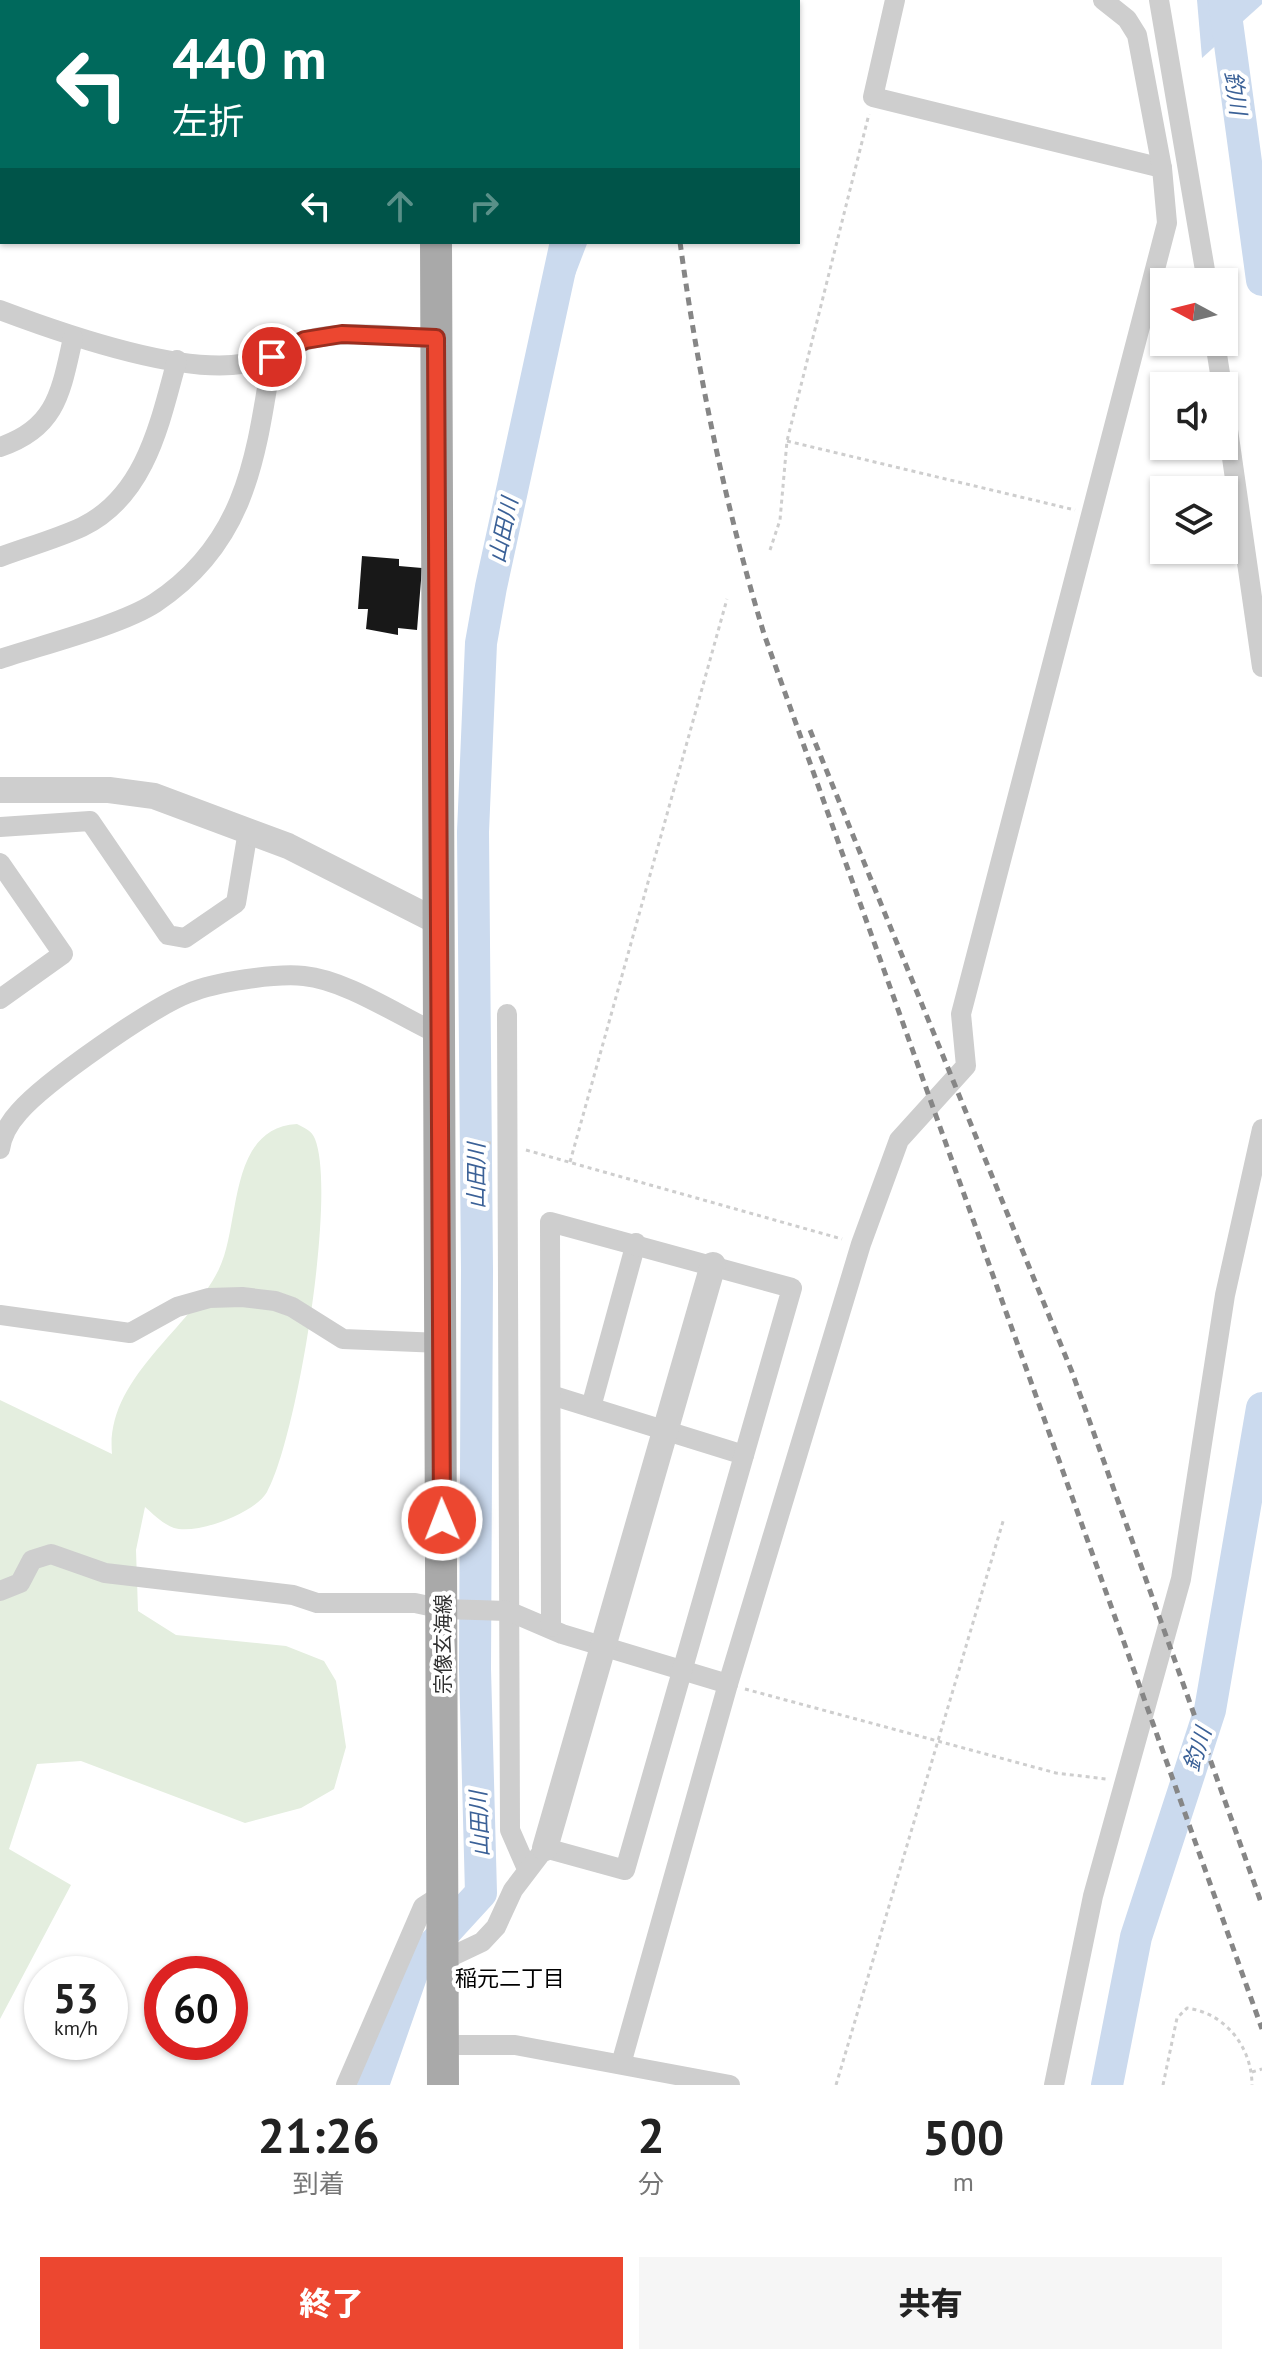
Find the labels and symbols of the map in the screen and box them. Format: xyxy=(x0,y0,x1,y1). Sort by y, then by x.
water label: 釣川 xyxy=(1219,69,1253,119)
north arrow xyxy=(1150,268,1238,356)
pin xyxy=(238,323,306,391)
water label: 山田川 xyxy=(482,493,524,565)
water label: 山田川 xyxy=(462,1141,490,1209)
position arrow xyxy=(400,1478,484,1562)
street label: 宗像玄海線 xyxy=(430,1594,456,1694)
water label: 釣川 xyxy=(1177,1722,1218,1774)
water label: 山田川 xyxy=(464,1789,494,1857)
speed limit sign: 60 xyxy=(144,1956,248,2060)
district label: 稲元二丁目 xyxy=(455,1964,565,1992)

